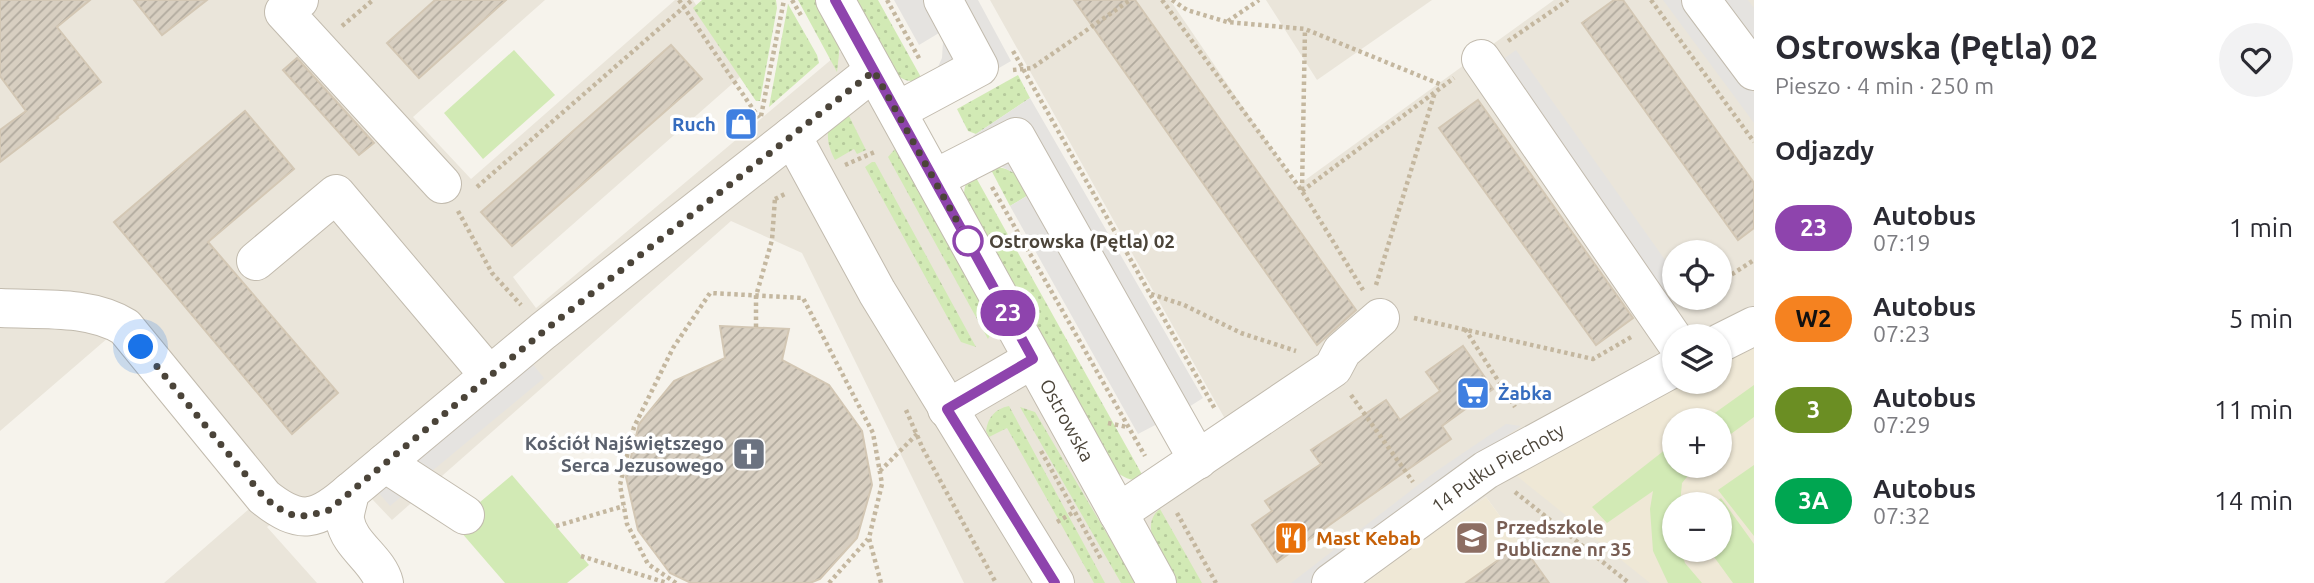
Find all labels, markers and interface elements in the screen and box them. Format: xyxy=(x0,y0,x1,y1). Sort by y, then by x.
button: heart xyxy=(2219,23,2293,97)
text: Ostrowska (Pętla) 02 xyxy=(1775,28,2098,65)
text: Pieszo · 4 min · 250 m xyxy=(1775,73,1994,98)
shop icon: Ruch xyxy=(722,105,760,143)
place label: Ruch xyxy=(672,113,716,135)
text: Odjazdy xyxy=(1775,136,1874,165)
text: Autobus xyxy=(1873,201,1976,230)
text: 1 min xyxy=(2229,213,2293,242)
text: 23 xyxy=(1800,214,1827,241)
marker: Ostrowska (Pętla) 02 xyxy=(953,226,983,256)
place label: Ostrowska (Pętla) 02 xyxy=(989,230,1175,252)
text: 07:19 xyxy=(1873,230,1931,255)
map controls xyxy=(1662,240,1732,562)
button: locate xyxy=(1662,240,1732,310)
line badge: 23 xyxy=(976,290,1040,336)
text: Autobus xyxy=(1873,292,1976,321)
text: 23 xyxy=(994,299,1022,326)
text: 5 min xyxy=(2229,304,2293,333)
text: W2 xyxy=(1795,305,1832,332)
text: 07:23 xyxy=(1873,321,1931,346)
button: layers xyxy=(1662,324,1732,394)
your location xyxy=(123,329,158,364)
supermarket icon: Żabka xyxy=(1454,374,1492,412)
street label: Ostrowska xyxy=(1035,375,1099,465)
place label: Żabka xyxy=(1498,382,1552,404)
text: Autobus xyxy=(1873,383,1976,412)
text: 11 min xyxy=(2214,395,2293,424)
text: 3 xyxy=(1807,396,1820,423)
button: + xyxy=(1662,408,1732,478)
text: 07:29 xyxy=(1873,412,1931,437)
street label: 14 Pułku Piechoty xyxy=(1427,419,1568,517)
place label: Kościół Najświętszego Serca Jezusowego xyxy=(525,432,724,476)
church icon: Kościół Najświętszego Serca Jezusowego xyxy=(730,435,768,473)
text: Autobus xyxy=(1873,474,1976,503)
text: 14 min xyxy=(2214,486,2293,515)
text: 3A xyxy=(1798,487,1829,514)
button: − xyxy=(1662,492,1732,562)
text: 07:32 xyxy=(1873,503,1931,528)
place label: Przedszkole Publiczne nr 35 xyxy=(1496,516,1632,560)
restaurant icon: Mast Kebab xyxy=(1272,519,1310,557)
school or university icon: Przedszkole Publiczne nr 35 xyxy=(1453,519,1491,557)
place label: Mast Kebab xyxy=(1316,527,1421,549)

